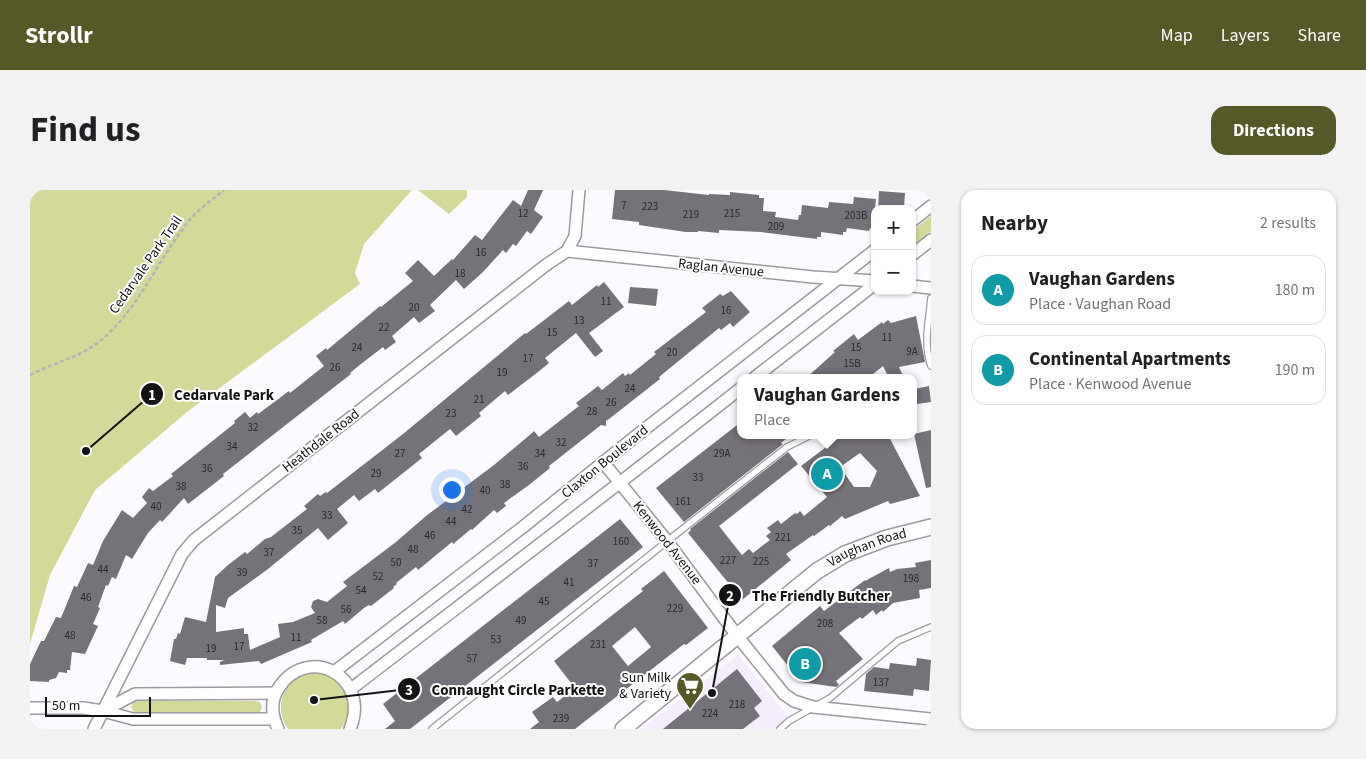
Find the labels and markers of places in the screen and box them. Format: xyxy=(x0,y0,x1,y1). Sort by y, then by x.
callout: Cedarvale Park xyxy=(139,379,284,409)
pin: A xyxy=(811,455,843,493)
callout: The Friendly Butcher xyxy=(717,580,900,610)
pin: B xyxy=(789,645,821,683)
place label: Sun Milk & Variety xyxy=(619,668,671,704)
supermarket icon: Sun Milk & Variety xyxy=(675,671,705,710)
callout: Connaught Circle Parkette xyxy=(397,674,615,704)

